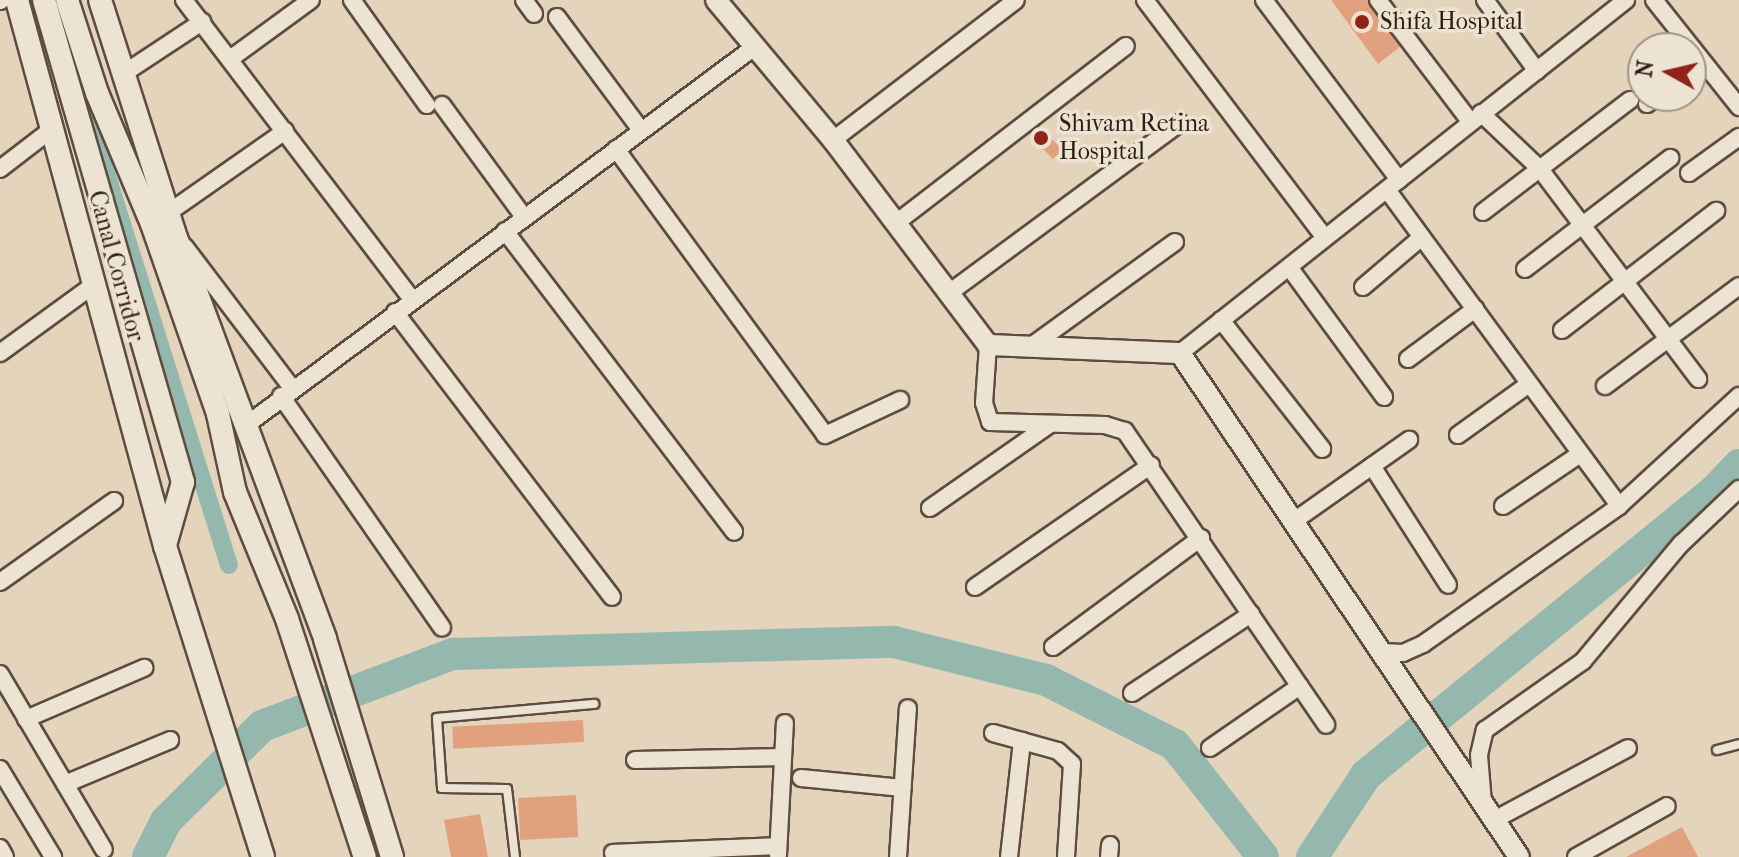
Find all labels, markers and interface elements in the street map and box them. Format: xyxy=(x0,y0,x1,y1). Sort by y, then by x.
place label: Shifa Hospital xyxy=(1380,8,1523,36)
marker: Shifa Hospital xyxy=(1351,11,1373,33)
north arrow xyxy=(1627,32,1707,112)
text: N xyxy=(1631,59,1659,79)
place label: Shivam Retina Hospital xyxy=(1059,110,1209,166)
marker: Shivam Retina Hospital xyxy=(1030,127,1052,149)
street label: Canal Corridor xyxy=(82,187,150,345)

